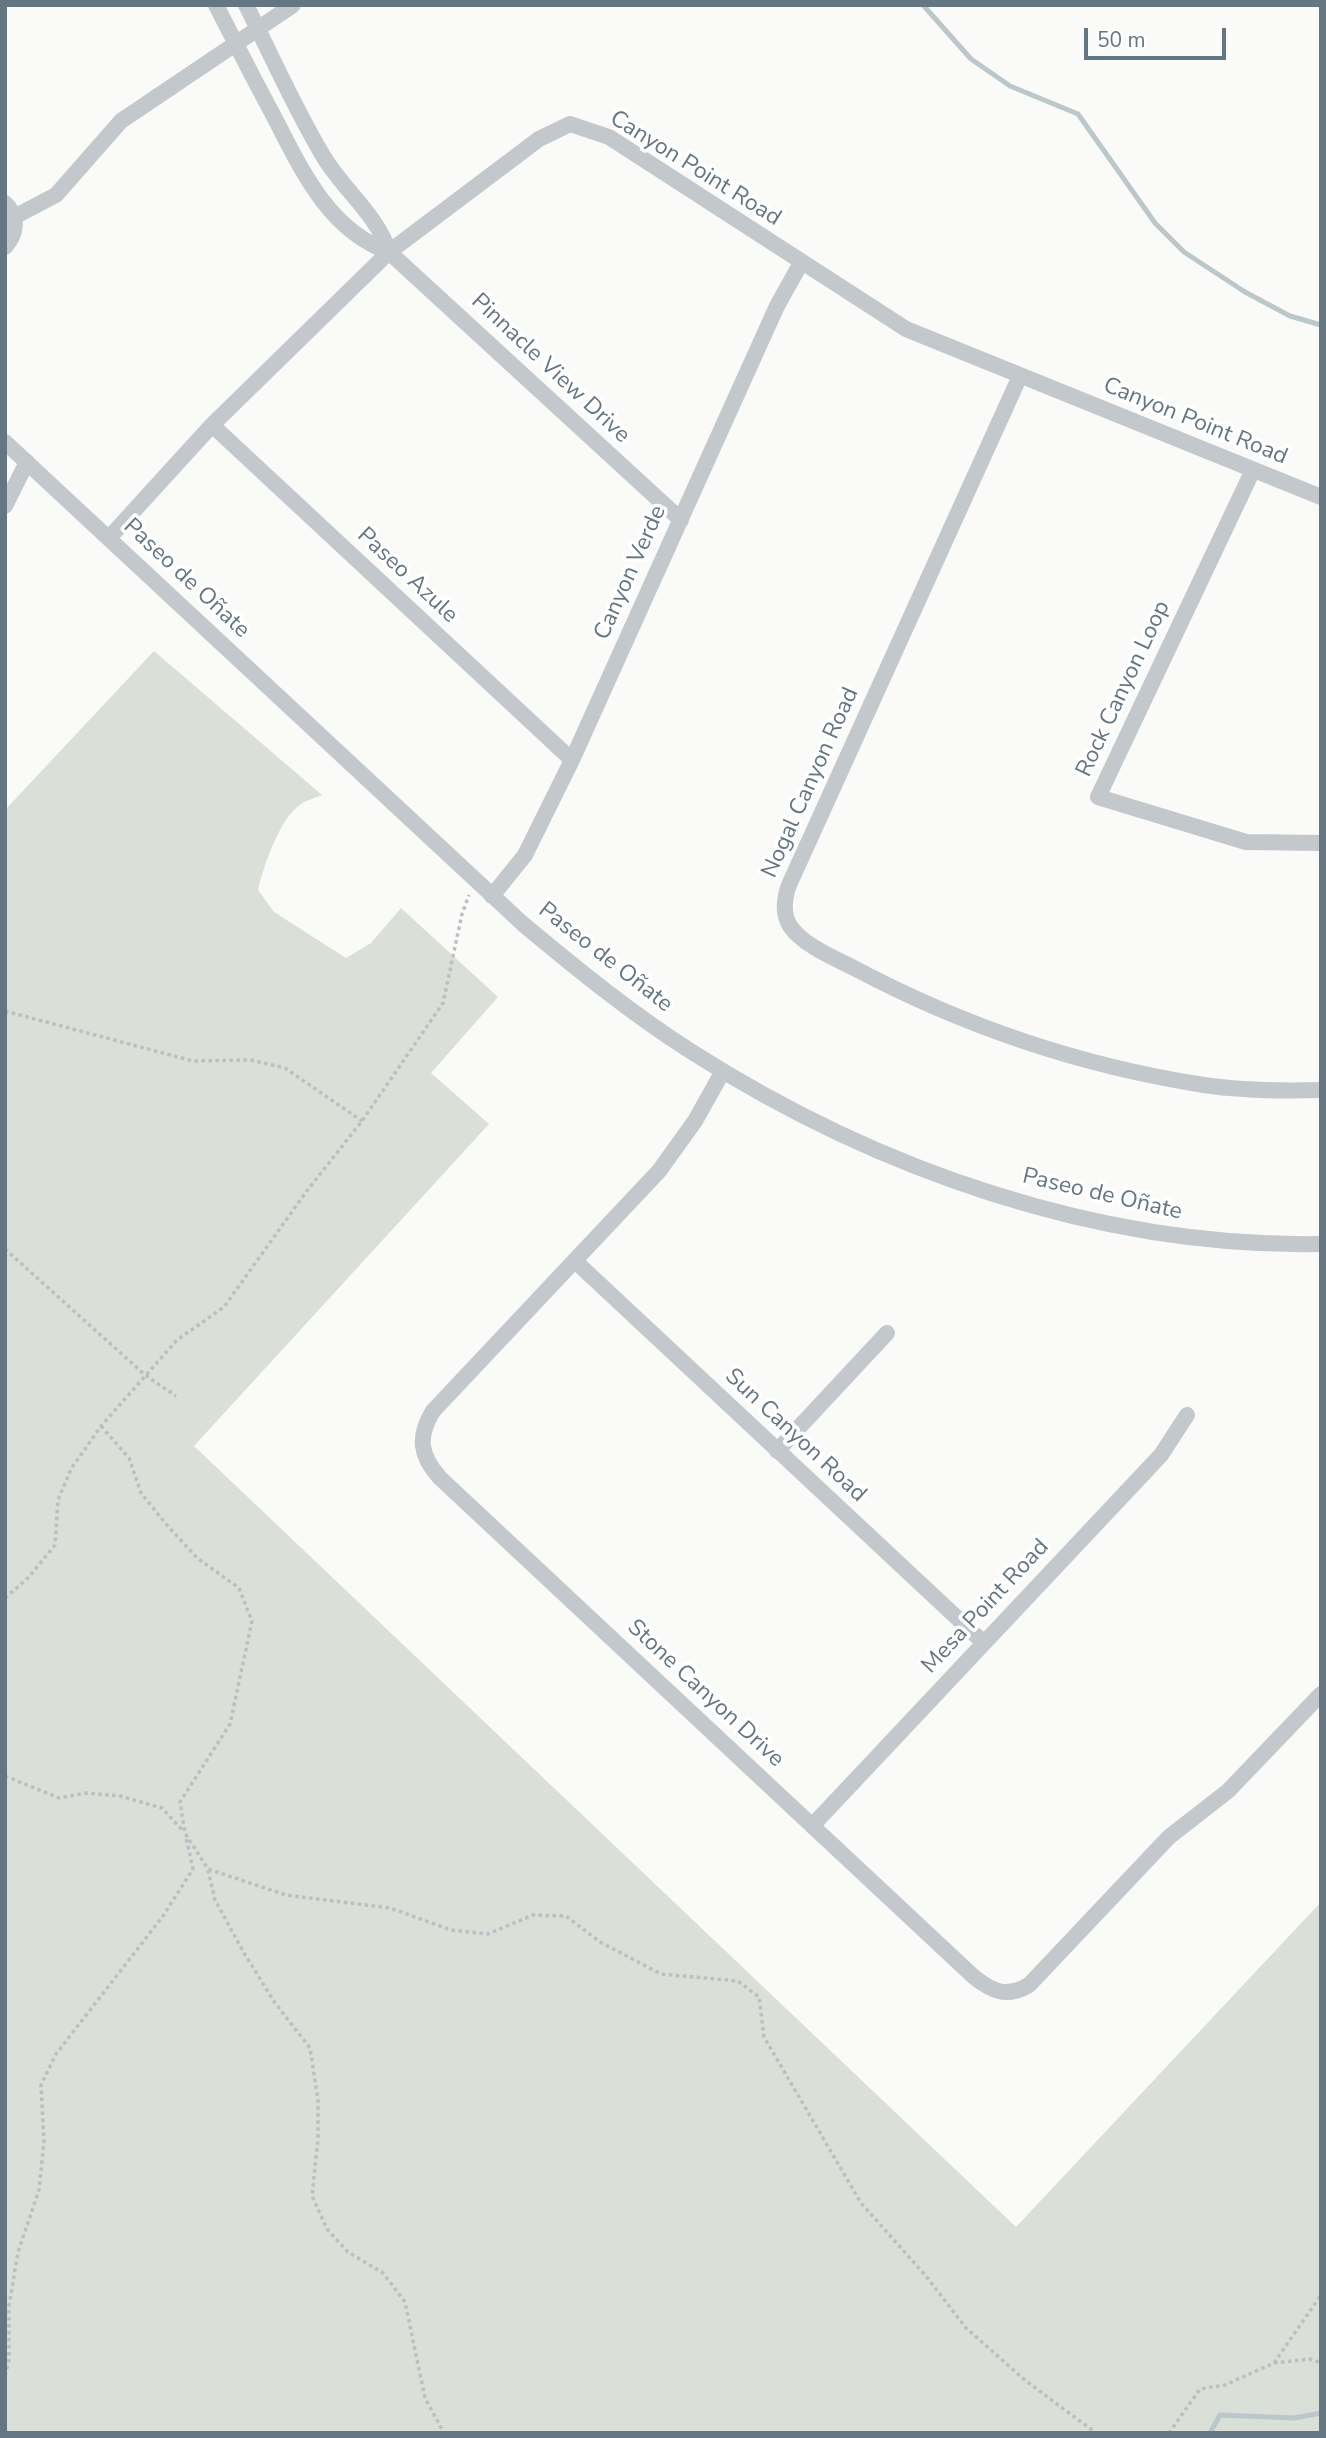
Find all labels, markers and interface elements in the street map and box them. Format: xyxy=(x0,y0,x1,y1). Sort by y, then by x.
scale bar xyxy=(1088,14,1230,58)
text: 50 m xyxy=(1097,26,1146,54)
street label: Canyon Point Road xyxy=(604,105,786,233)
street label: Pinnacle View Drive xyxy=(465,288,635,450)
street label: Canyon Point Road xyxy=(1099,372,1291,472)
street label: Canyon Verde xyxy=(589,502,673,644)
street label: Paseo de Oñate xyxy=(117,513,255,645)
street label: Paseo Azule xyxy=(351,522,463,630)
street label: Rock Canyon Loop xyxy=(1071,597,1177,781)
street label: Nogal Canyon Road xyxy=(757,684,865,882)
street label: Paseo de Oñate xyxy=(532,897,678,1019)
street label: Paseo de Oñate xyxy=(1020,1163,1184,1227)
street label: Sun Canyon Road xyxy=(719,1363,871,1509)
street label: Mesa Point Road xyxy=(917,1534,1055,1680)
street label: Stone Canyon Drive xyxy=(621,1614,789,1774)

